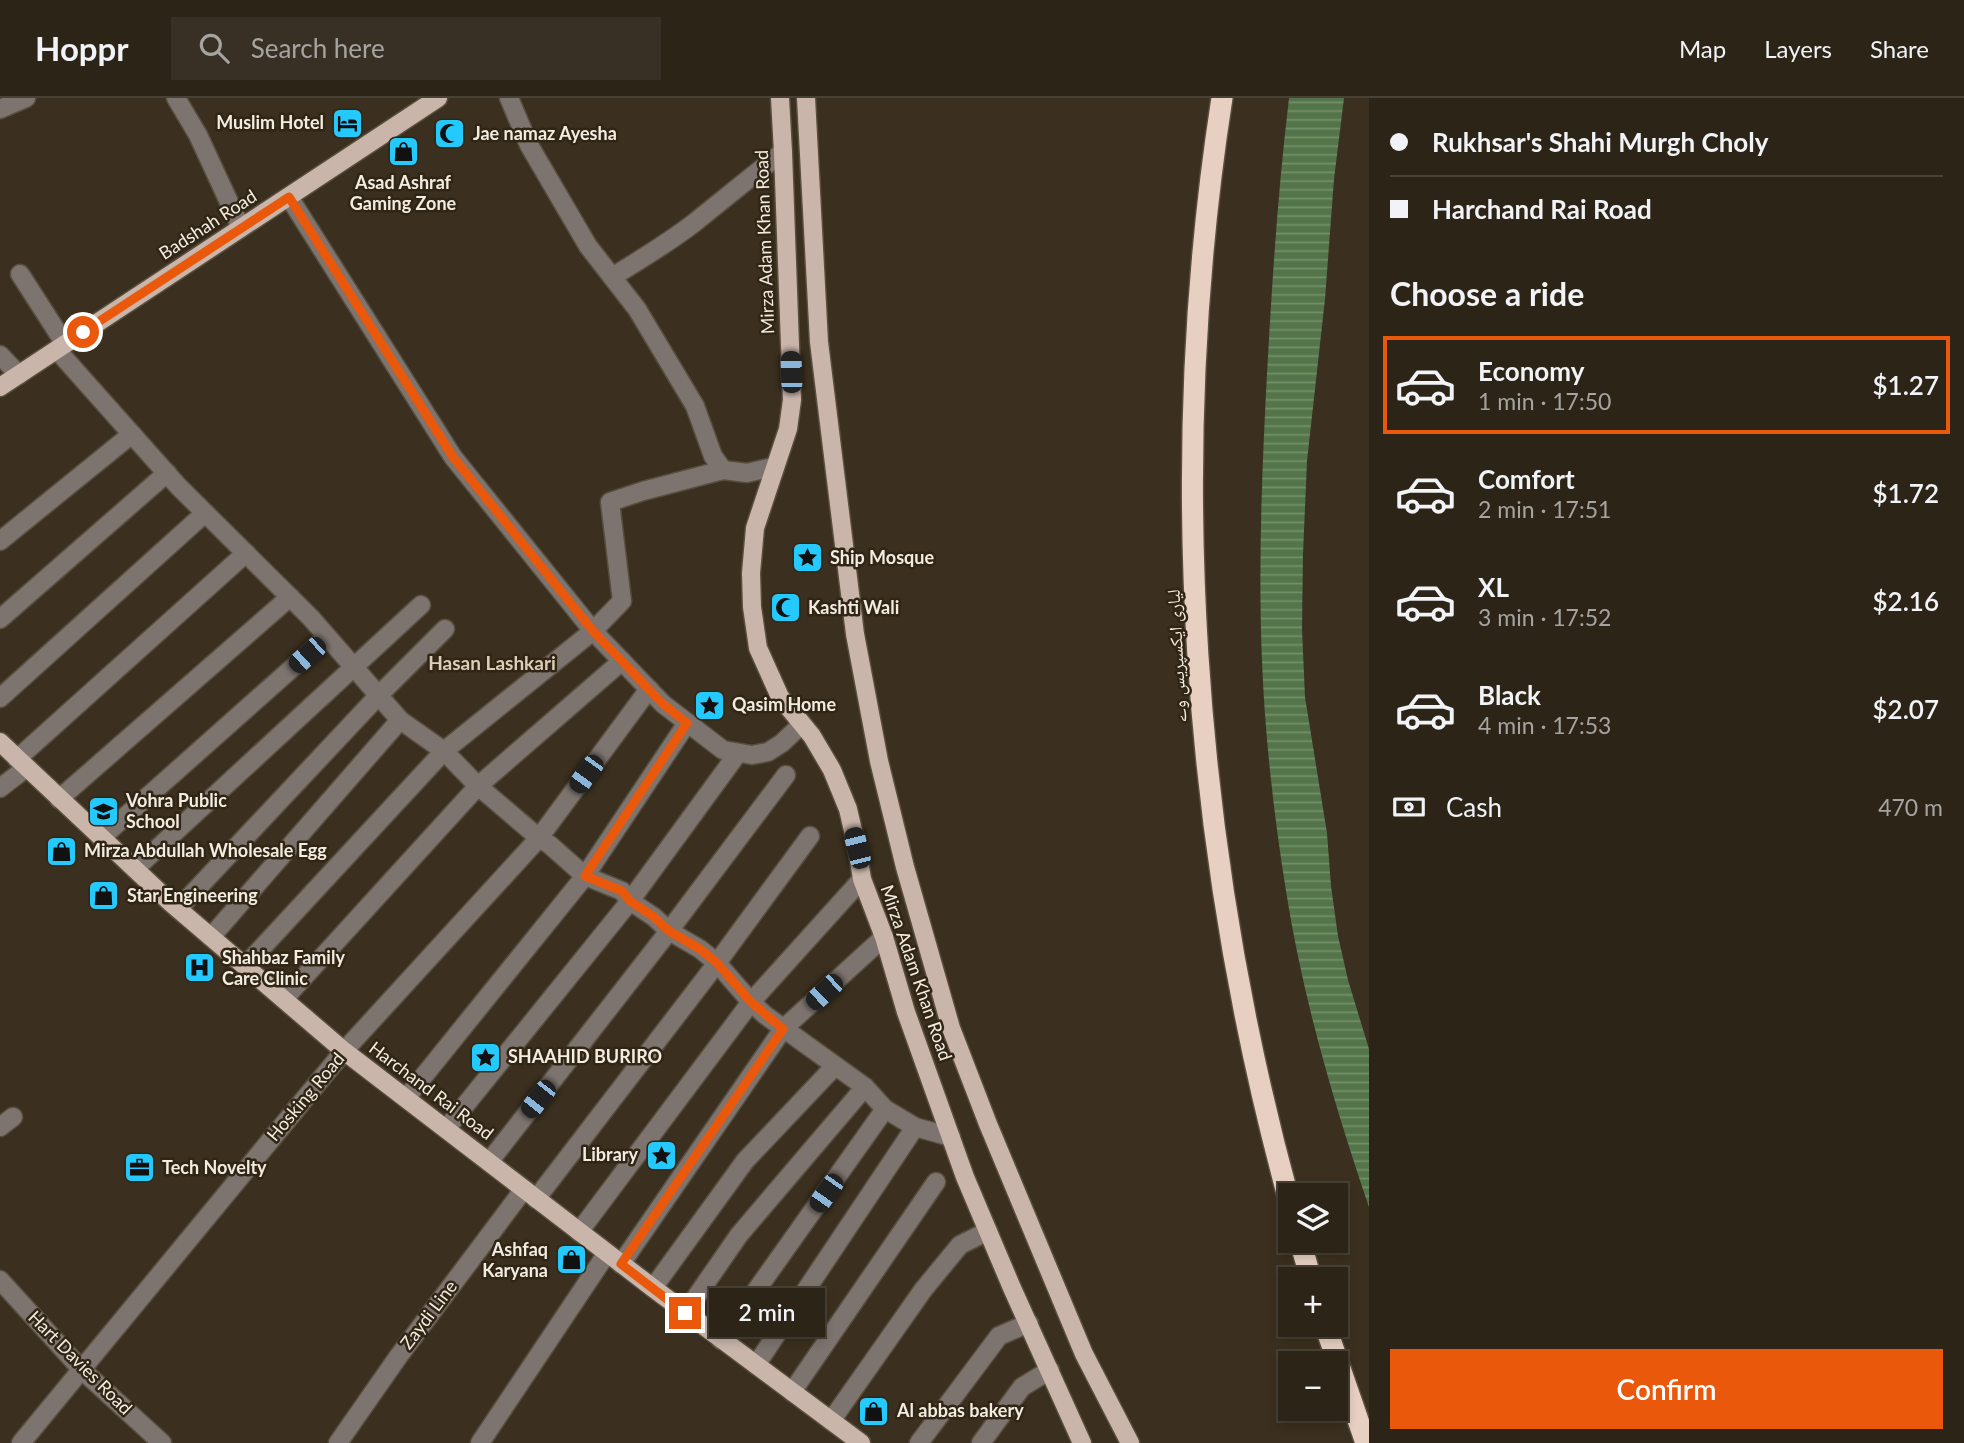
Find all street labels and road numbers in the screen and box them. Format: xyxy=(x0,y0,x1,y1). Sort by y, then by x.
street label: Mirza Adam Khan Road xyxy=(750,149,778,335)
street label: Badshah Road xyxy=(155,184,260,264)
street label: لیاری ایکسپریس وے xyxy=(1162,589,1192,723)
street label: Mirza Adam Khan Road xyxy=(877,882,957,1063)
street label: Harchand Rai Road xyxy=(365,1036,498,1144)
street label: Hosking Road xyxy=(262,1048,349,1145)
street label: Zaydi Line xyxy=(395,1276,461,1353)
street label: Hart Davies Road xyxy=(24,1306,137,1419)

